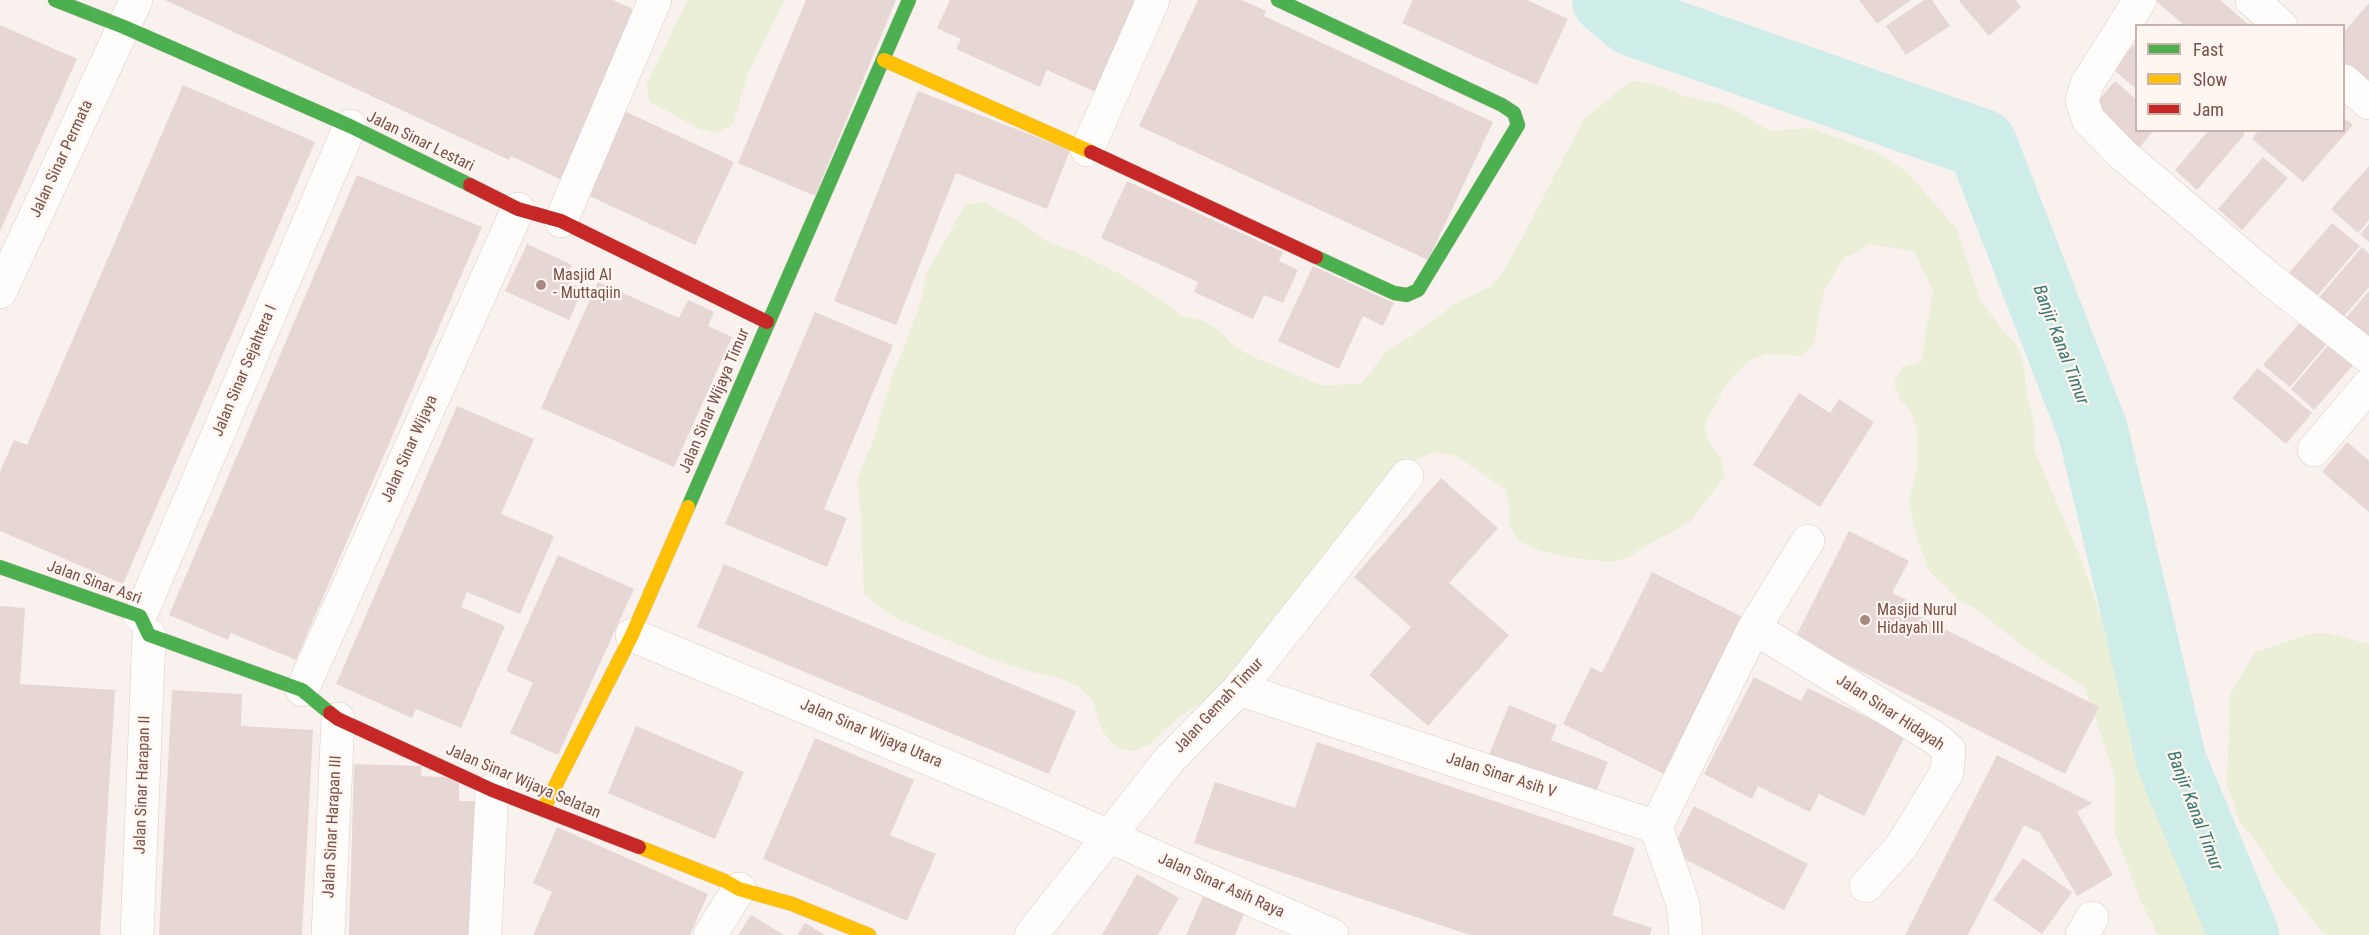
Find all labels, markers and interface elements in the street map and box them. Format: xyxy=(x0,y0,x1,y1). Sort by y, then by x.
legend xyxy=(2135,24,2345,132)
text: Fast xyxy=(2193,39,2224,60)
text: Slow xyxy=(2193,69,2227,90)
street label: Jalan Sinar Permata xyxy=(26,97,98,221)
text: Jam xyxy=(2193,99,2224,120)
street label: Jalan Sinar Lestari xyxy=(363,108,477,176)
place label: Masjid Al - Muttaqiin xyxy=(553,266,621,304)
marker: Masjid Al - Muttaqiin xyxy=(534,278,548,292)
water label: Banjir Kanal Timur xyxy=(2027,282,2093,408)
street label: Jalan Sinar Sejahtera I xyxy=(209,302,281,440)
street label: Jalan Sinar Wijaya Timur xyxy=(676,326,754,476)
street label: Jalan Sinar Wijaya xyxy=(378,392,442,506)
street label: Jalan Sinar Asri xyxy=(44,557,144,609)
place label: Masjid Nurul Hidayah III xyxy=(1877,601,1957,639)
marker: Masjid Nurul Hidayah III xyxy=(1858,613,1872,627)
street label: Jalan Gemah Timur xyxy=(1170,655,1268,757)
street label: Jalan Sinar Hidayah xyxy=(1832,671,1948,755)
street label: Jalan Sinar Wijaya Utara xyxy=(797,695,945,773)
street label: Jalan Sinar Harapan II xyxy=(131,715,155,855)
street label: Jalan Sinar Wijaya Selatan xyxy=(443,741,603,823)
water label: Banjir Kanal Timur xyxy=(2161,748,2227,874)
street label: Jalan Sinar Asih V xyxy=(1444,749,1558,803)
street label: Jalan Sinar Harapan III xyxy=(320,755,346,899)
street label: Jalan Sinar Asih Raya xyxy=(1155,850,1287,922)

